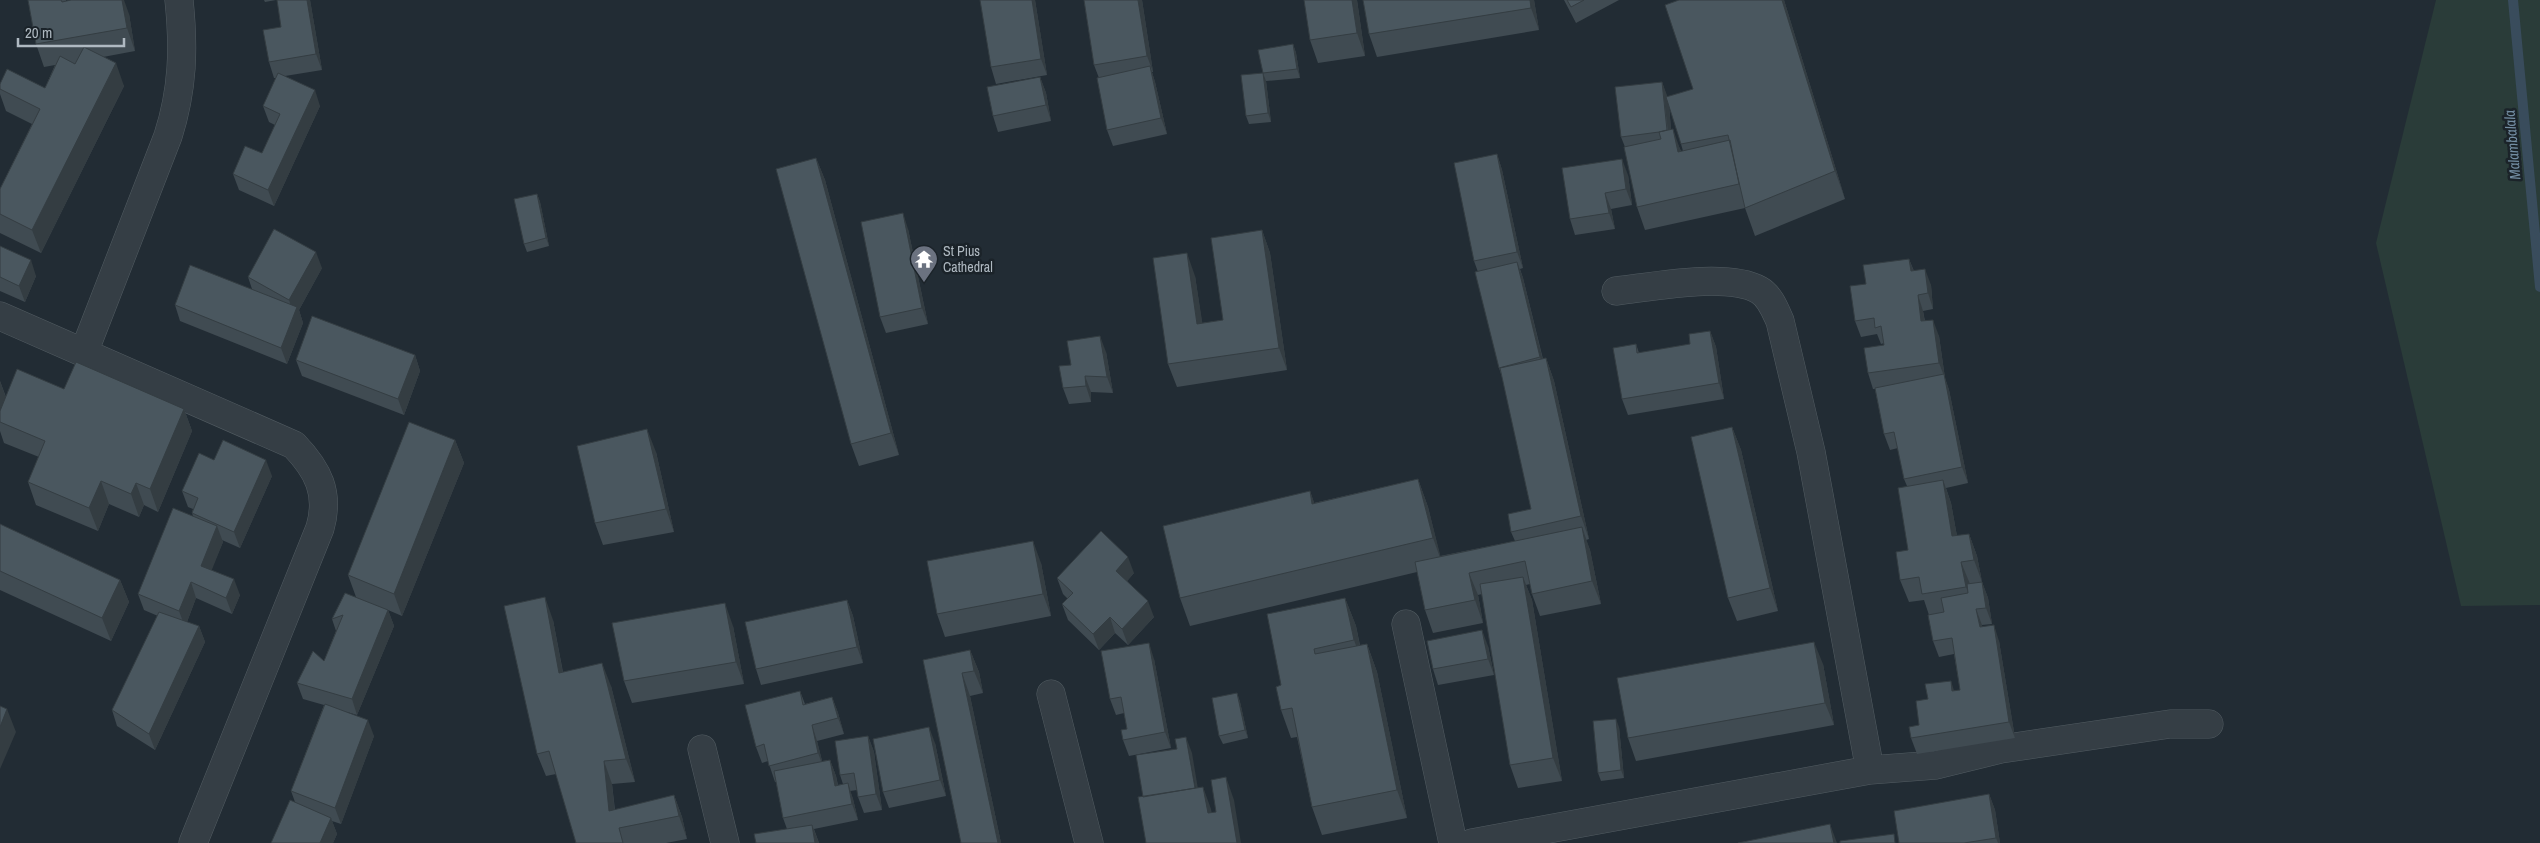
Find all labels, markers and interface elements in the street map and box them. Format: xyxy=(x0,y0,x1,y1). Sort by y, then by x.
scale bar xyxy=(18,15,124,47)
text: 20 m xyxy=(25,22,52,43)
water label: Malambalala xyxy=(2498,109,2525,181)
place label: St Pius Cathedral xyxy=(943,242,993,276)
temple icon: St Pius Cathedral xyxy=(909,244,939,283)

